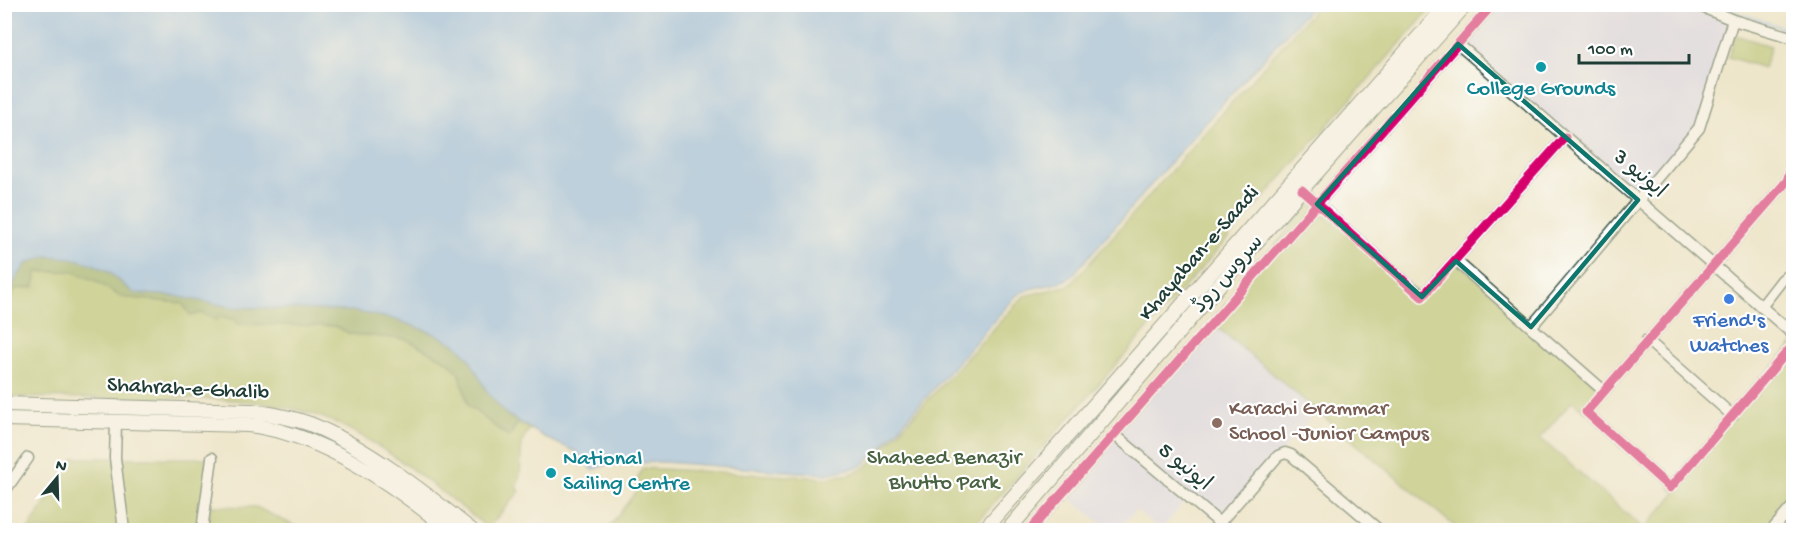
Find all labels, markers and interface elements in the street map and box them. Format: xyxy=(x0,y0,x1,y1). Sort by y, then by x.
scale bar xyxy=(1579,27,1688,65)
text: 100 m xyxy=(1587,40,1633,61)
marker: College Grounds xyxy=(1534,60,1548,74)
place label: College Grounds xyxy=(1467,77,1616,103)
street label: ایونیو 3 xyxy=(1606,144,1671,205)
street label: Khayaban-e-Saadi xyxy=(1134,181,1266,327)
street label: سروس روڈ xyxy=(1187,230,1270,320)
marker: Friend's Watches xyxy=(1722,292,1736,306)
place label: Friend's Watches xyxy=(1690,309,1769,360)
street label: Shahrah-e-Ghalib xyxy=(106,373,270,407)
place label: Karachi Grammar School -Junior Campus xyxy=(1229,397,1430,448)
marker: Karachi Grammar School -Junior Campus xyxy=(1210,416,1224,430)
street label: ایونیو 5 xyxy=(1152,438,1216,498)
park label: Shaheed Benazir Bhutto Park xyxy=(867,446,1023,497)
place label: National Sailing Centre xyxy=(563,447,690,498)
north arrow xyxy=(27,448,87,508)
text: N xyxy=(53,456,69,478)
marker: National Sailing Centre xyxy=(544,466,558,480)

